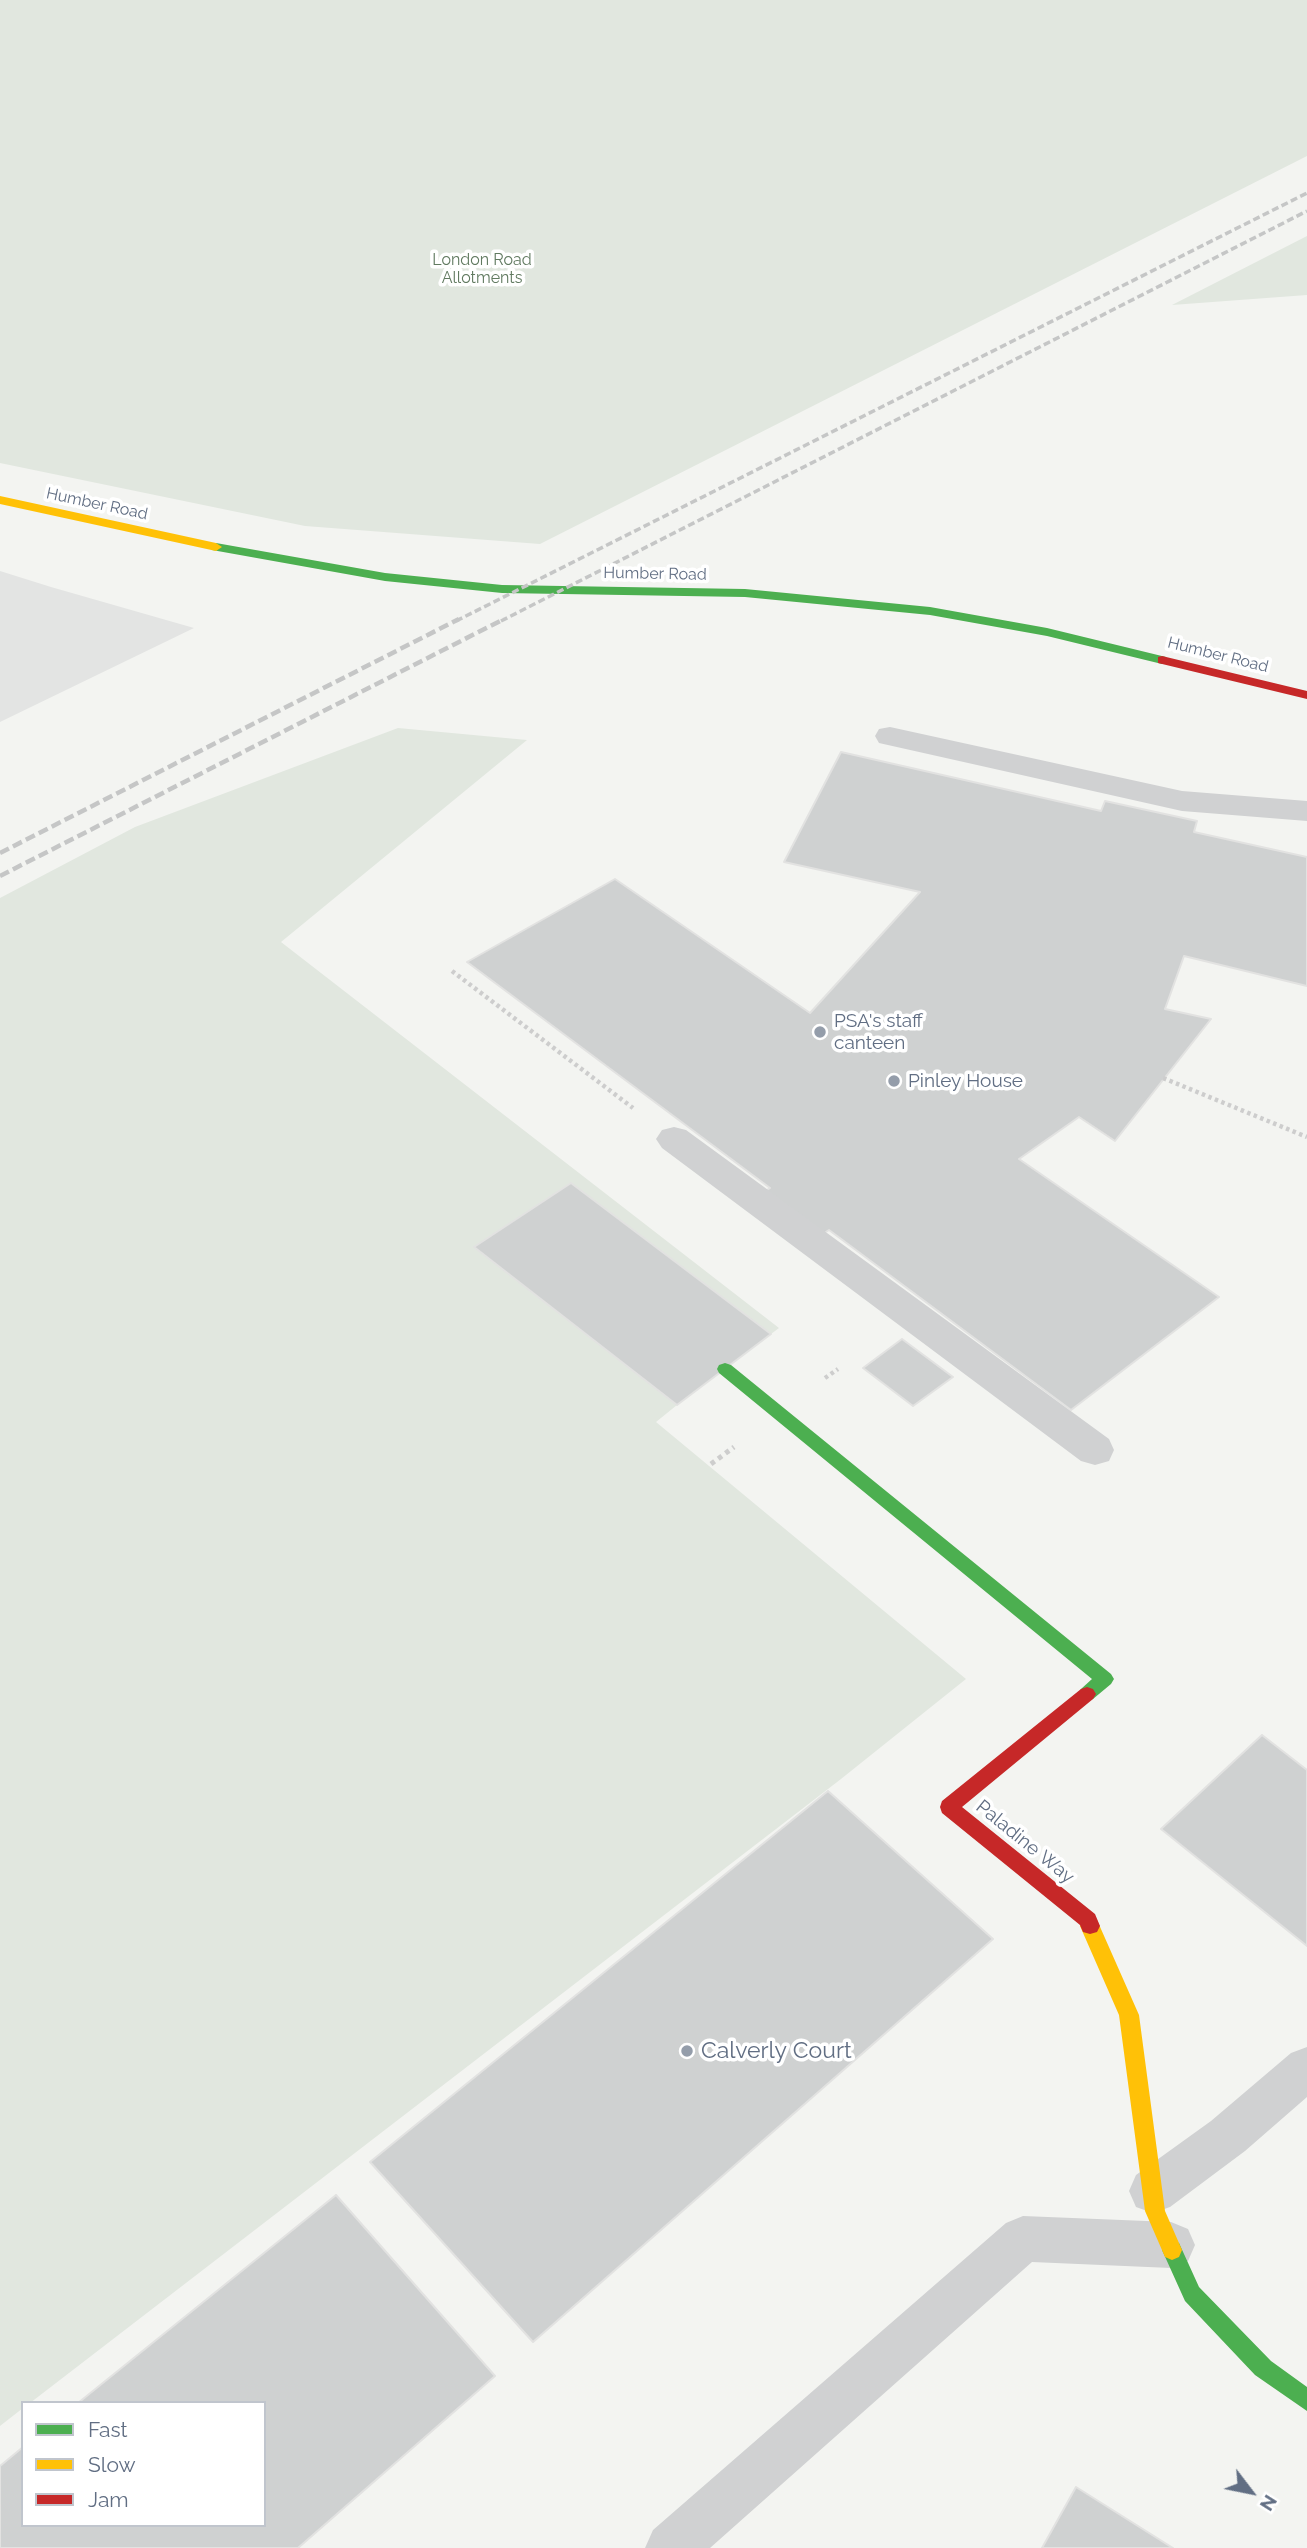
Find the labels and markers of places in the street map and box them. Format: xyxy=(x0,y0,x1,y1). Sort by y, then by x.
place label: PSA's staff canteen xyxy=(834,1010,923,1054)
marker: PSA's staff canteen xyxy=(812,1024,828,1040)
place label: Pinley House xyxy=(908,1070,1023,1092)
marker: Pinley House xyxy=(886,1073,902,1089)
place label: Calverly Court xyxy=(701,2037,852,2065)
marker: Calverly Court xyxy=(679,2043,695,2059)

